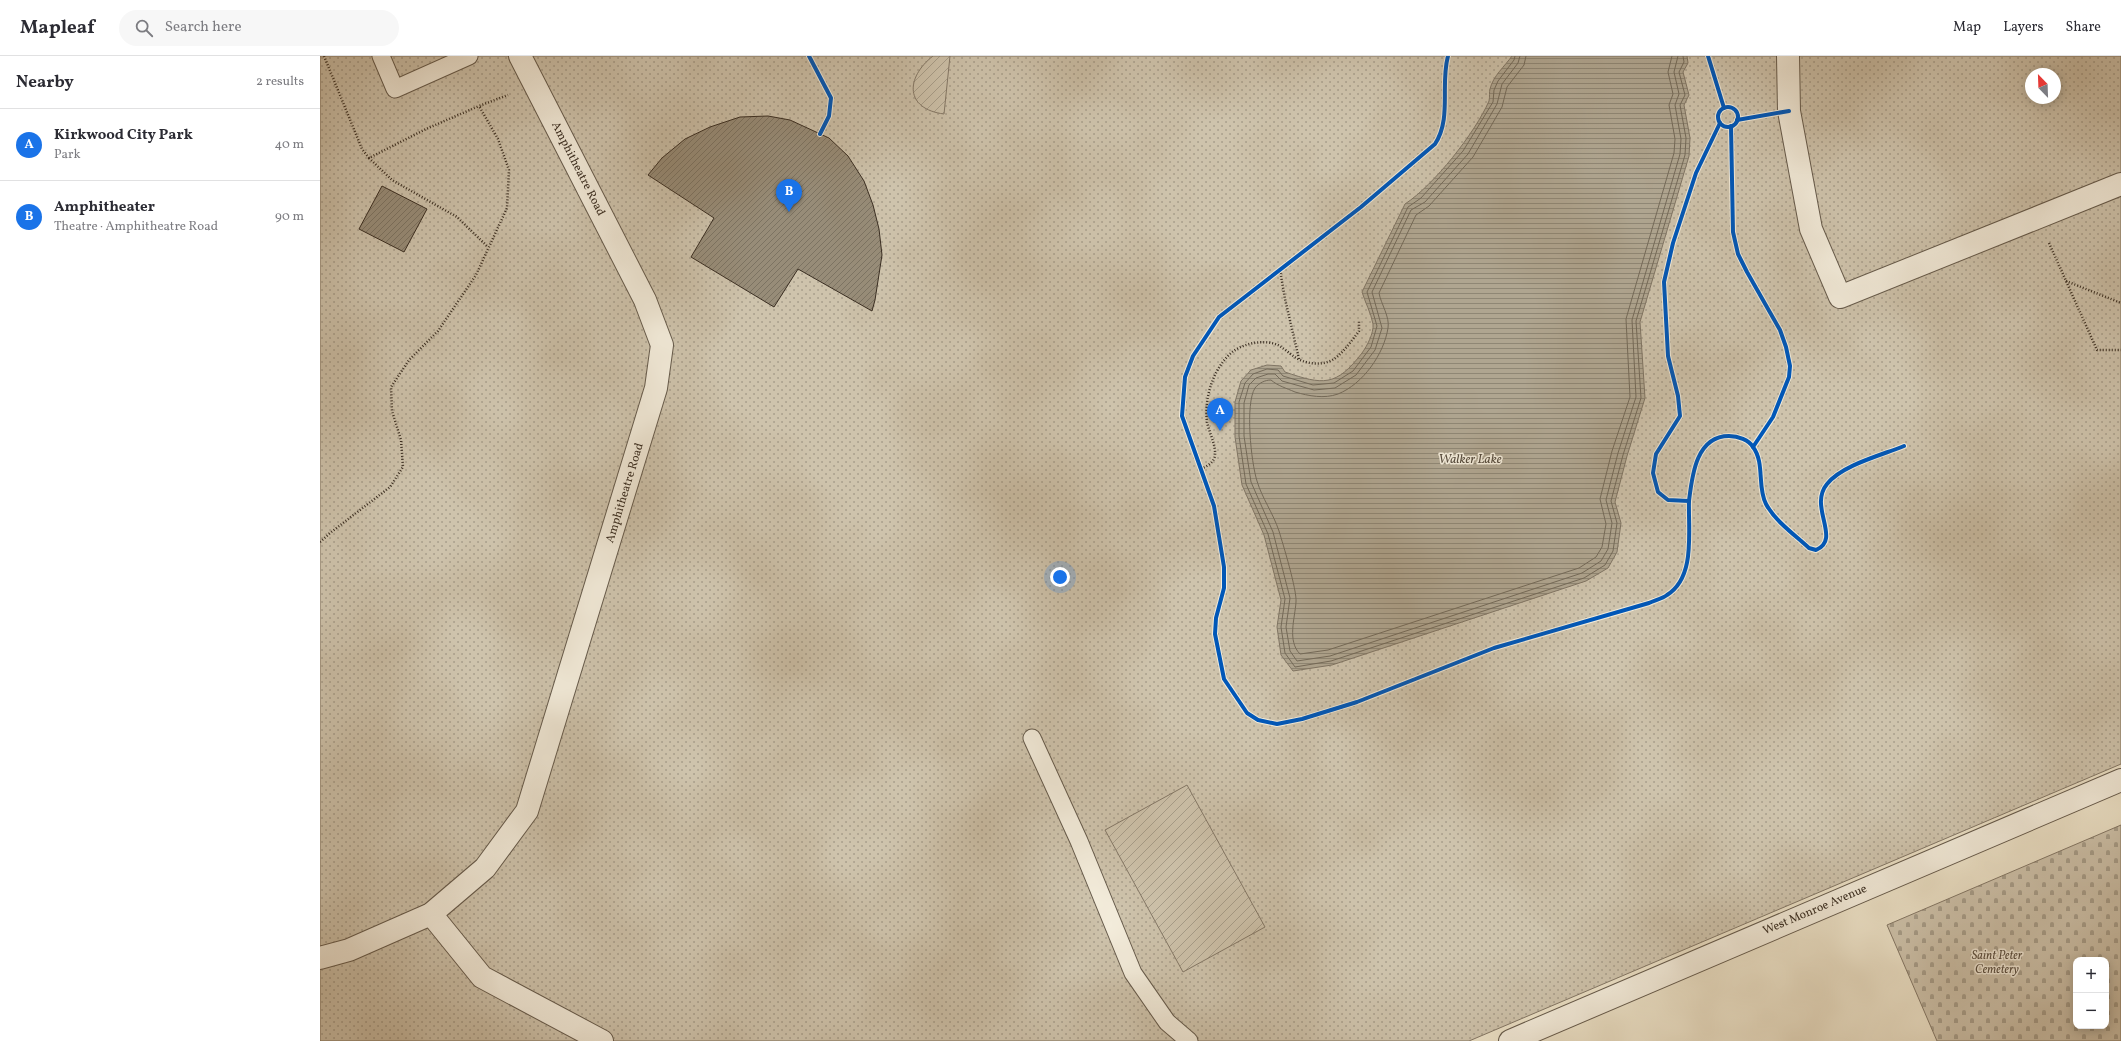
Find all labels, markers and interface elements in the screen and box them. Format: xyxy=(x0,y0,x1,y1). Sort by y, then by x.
search box xyxy=(119,10,399,46)
text: Mapleaf xyxy=(20,15,95,41)
icon: search xyxy=(133,17,155,39)
text: Search here xyxy=(165,17,242,38)
text: Map xyxy=(1953,18,1981,37)
text: Layers xyxy=(2003,18,2043,37)
text: Share xyxy=(2065,18,2101,37)
north arrow xyxy=(2025,68,2061,104)
text: Nearby xyxy=(16,71,74,94)
text: 2 results xyxy=(256,73,304,91)
street label: Amphitheatre Road xyxy=(547,119,609,219)
text: Kirkwood City Park xyxy=(54,125,193,146)
text: A xyxy=(24,136,34,154)
text: 40 m xyxy=(275,136,304,154)
text: Park xyxy=(54,146,81,164)
pin: B xyxy=(776,179,802,212)
text: Amphitheater xyxy=(54,197,155,218)
text: B xyxy=(25,208,33,226)
text: 90 m xyxy=(275,208,304,226)
text: Theatre · Amphitheatre Road xyxy=(54,218,218,236)
pin: A xyxy=(1207,398,1233,431)
street label: Amphitheatre Road xyxy=(602,441,648,545)
water label: Walker Lake xyxy=(1438,451,1502,469)
your location xyxy=(1050,567,1070,587)
street label: West Monroe Avenue xyxy=(1760,881,1870,939)
park label: Saint Peter Cemetery xyxy=(1972,948,2023,978)
map controls xyxy=(2073,957,2109,1029)
button: + xyxy=(2073,957,2109,993)
button: − xyxy=(2073,993,2109,1029)

